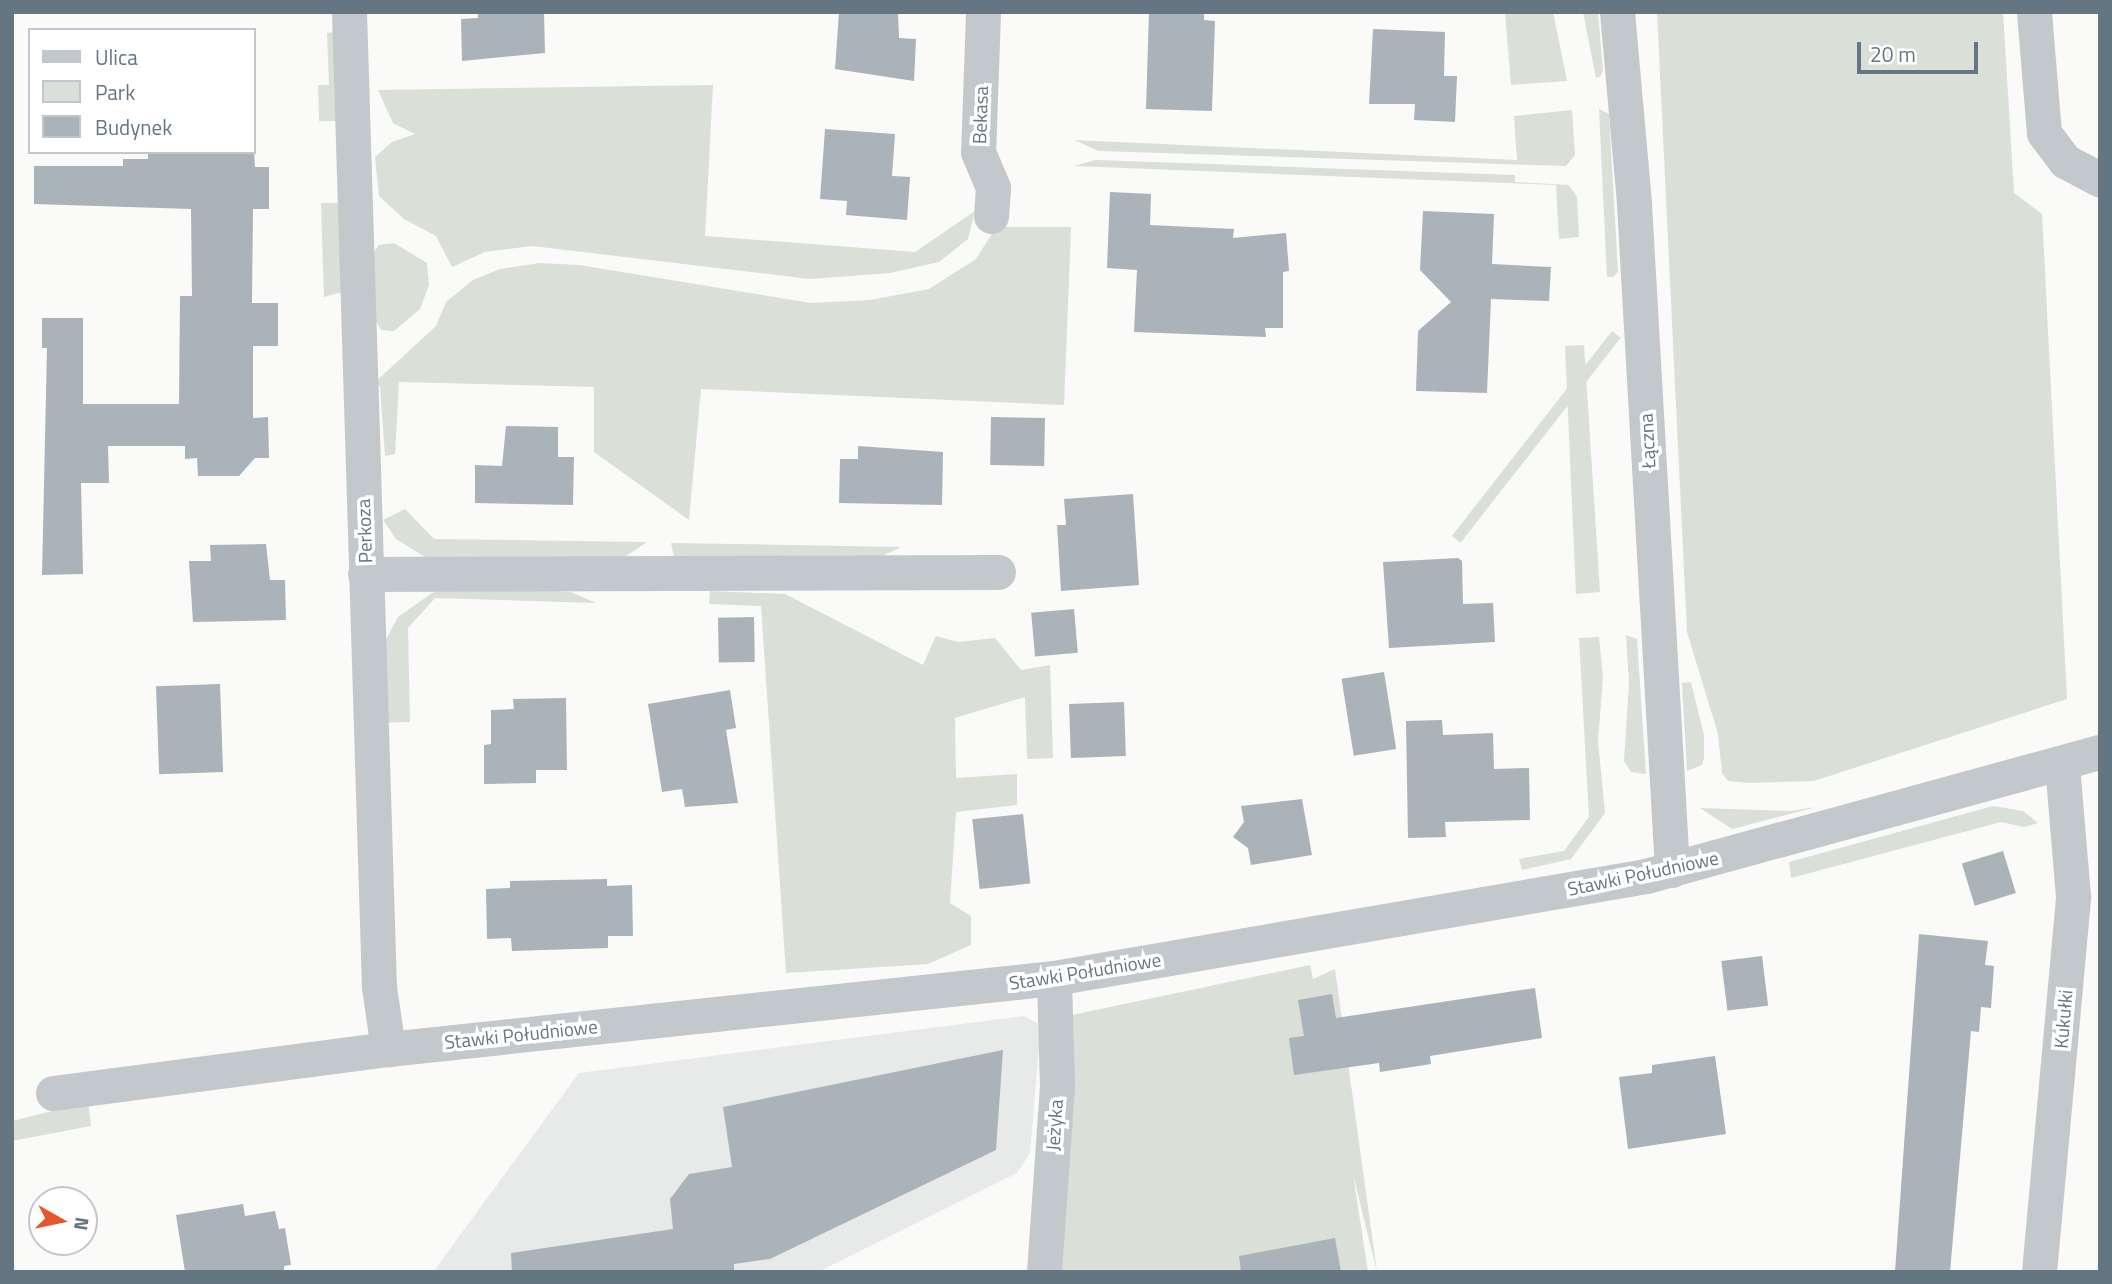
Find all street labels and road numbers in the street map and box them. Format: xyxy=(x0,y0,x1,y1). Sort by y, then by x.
street label: Bekasa xyxy=(968,86,992,144)
street label: Łączna xyxy=(1634,413,1660,469)
street label: Perkoza xyxy=(351,498,377,564)
street label: Stawki Południowe xyxy=(1565,846,1721,900)
street label: Stawki Południowe xyxy=(1007,948,1163,994)
street label: Kukułki xyxy=(2049,989,2077,1049)
street label: Stawki Południowe xyxy=(443,1015,599,1053)
street label: Jeżyka xyxy=(1041,1099,1067,1151)

